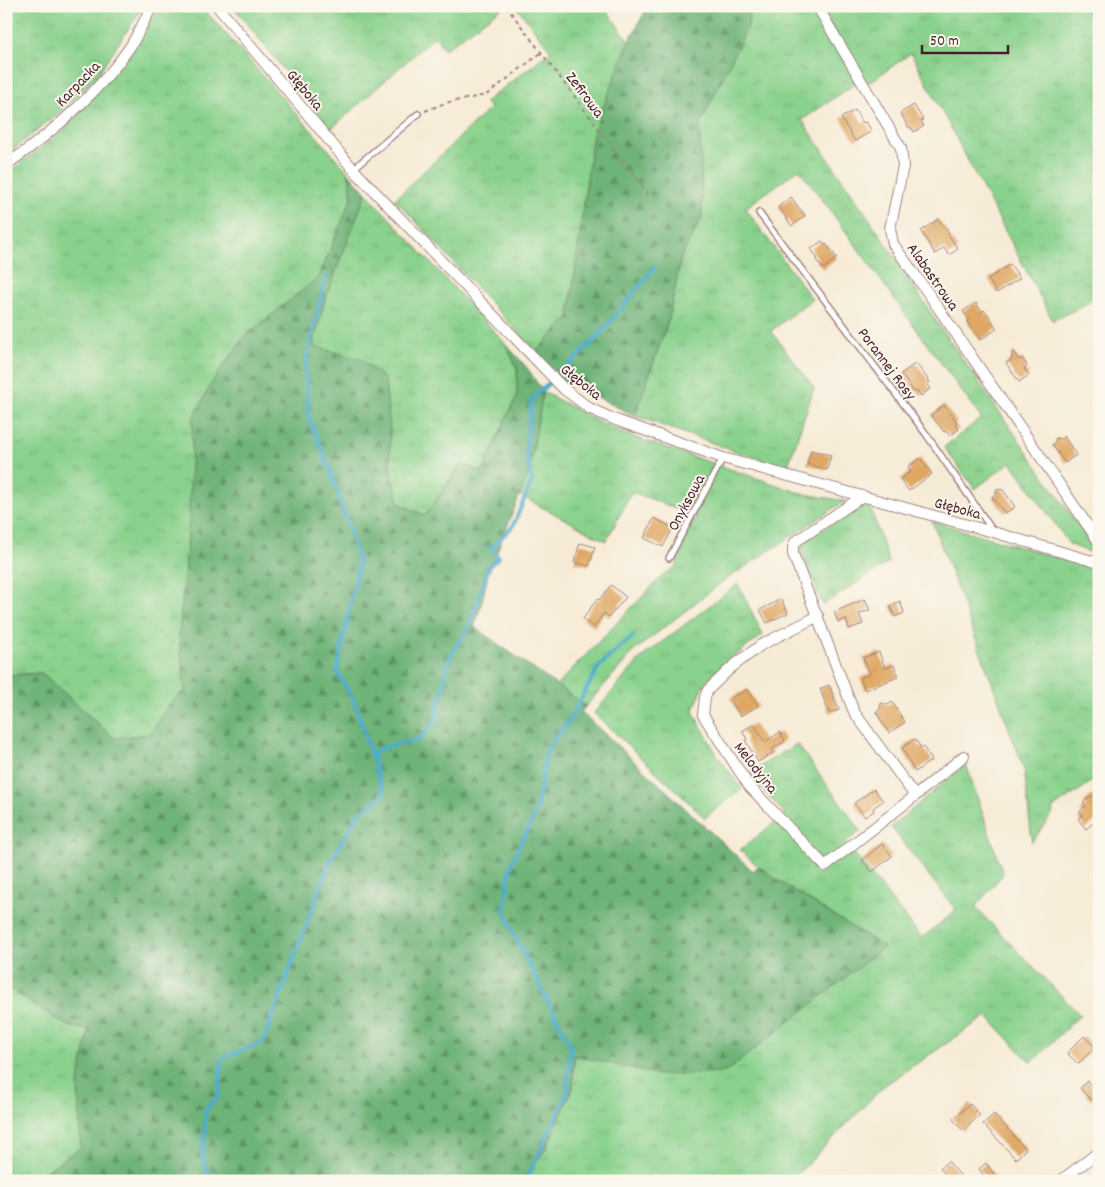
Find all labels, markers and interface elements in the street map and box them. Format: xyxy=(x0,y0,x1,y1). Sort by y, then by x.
scale bar xyxy=(922,22,1009,54)
text: 50 m xyxy=(930,31,959,53)
street label: Karpacka xyxy=(51,56,107,113)
street label: Głęboka xyxy=(280,65,328,116)
street label: Zefirowa xyxy=(559,68,609,124)
street label: Alabastrowa xyxy=(900,239,964,316)
street label: Porannej Rosy xyxy=(851,323,921,406)
street label: Głęboka xyxy=(555,359,606,407)
street label: Onyksowa xyxy=(663,470,712,536)
street label: Głęboka xyxy=(932,492,984,527)
street label: Melodyjna xyxy=(727,738,783,800)

